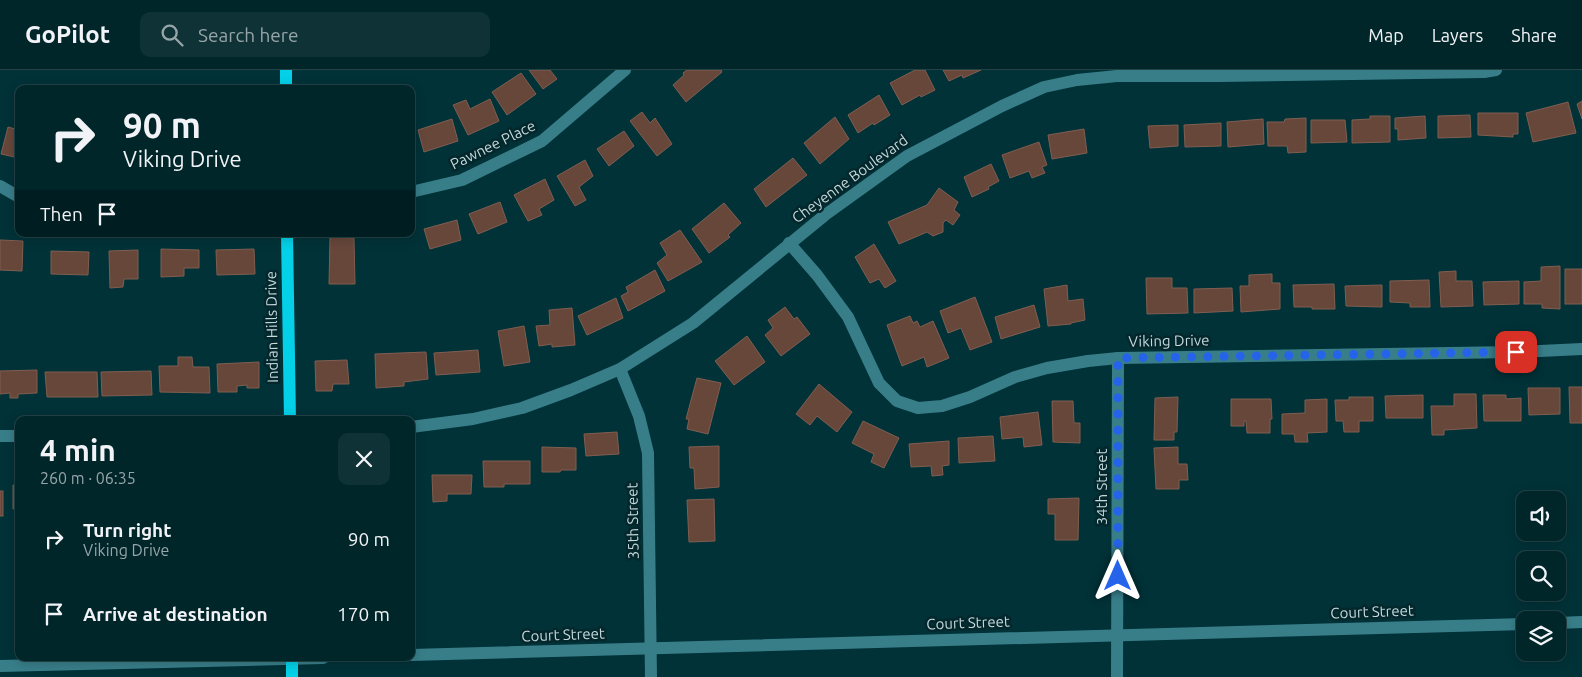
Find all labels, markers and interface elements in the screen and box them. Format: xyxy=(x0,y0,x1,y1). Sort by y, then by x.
search box xyxy=(140,12,490,57)
text: GoPilot xyxy=(25,21,110,48)
icon: search xyxy=(158,21,186,49)
text: Search here xyxy=(198,24,298,46)
text: Map xyxy=(1368,25,1404,45)
text: Layers xyxy=(1432,25,1483,45)
text: Share xyxy=(1511,25,1557,45)
icon: right xyxy=(40,105,105,170)
text: 90 m xyxy=(123,105,201,145)
street label: Pawnee Place xyxy=(447,117,538,172)
street label: Cheyenne Boulevard xyxy=(789,131,911,226)
text: Viking Drive xyxy=(123,146,242,171)
icon: arrive xyxy=(93,200,121,228)
text: Then xyxy=(40,203,83,225)
street label: Indian Hills Drive xyxy=(262,271,281,383)
street label: Viking Drive xyxy=(1128,331,1210,350)
pin xyxy=(1495,331,1537,373)
icon: arrive xyxy=(1502,338,1530,366)
text: 4 min xyxy=(40,433,116,467)
button: close xyxy=(338,433,390,485)
street label: 34th Street xyxy=(1093,449,1110,525)
text: 260 m · 06:35 xyxy=(40,469,136,487)
street label: 35th Street xyxy=(623,482,642,560)
map controls xyxy=(1516,491,1566,661)
button: sound xyxy=(1516,491,1566,541)
text: Turn right xyxy=(83,519,171,541)
icon: right xyxy=(40,525,68,553)
text: 90 m xyxy=(348,528,390,550)
text: Viking Drive xyxy=(83,541,169,559)
position arrow xyxy=(1091,549,1143,601)
button: search xyxy=(1516,551,1566,601)
icon: arrive xyxy=(40,600,68,628)
street label: Court Street xyxy=(1330,602,1414,621)
text: Arrive at destination xyxy=(83,603,268,625)
text: 170 m xyxy=(337,603,390,625)
button: layers xyxy=(1516,611,1566,661)
street label: Court Street xyxy=(926,613,1010,632)
street label: Court Street xyxy=(521,625,605,644)

